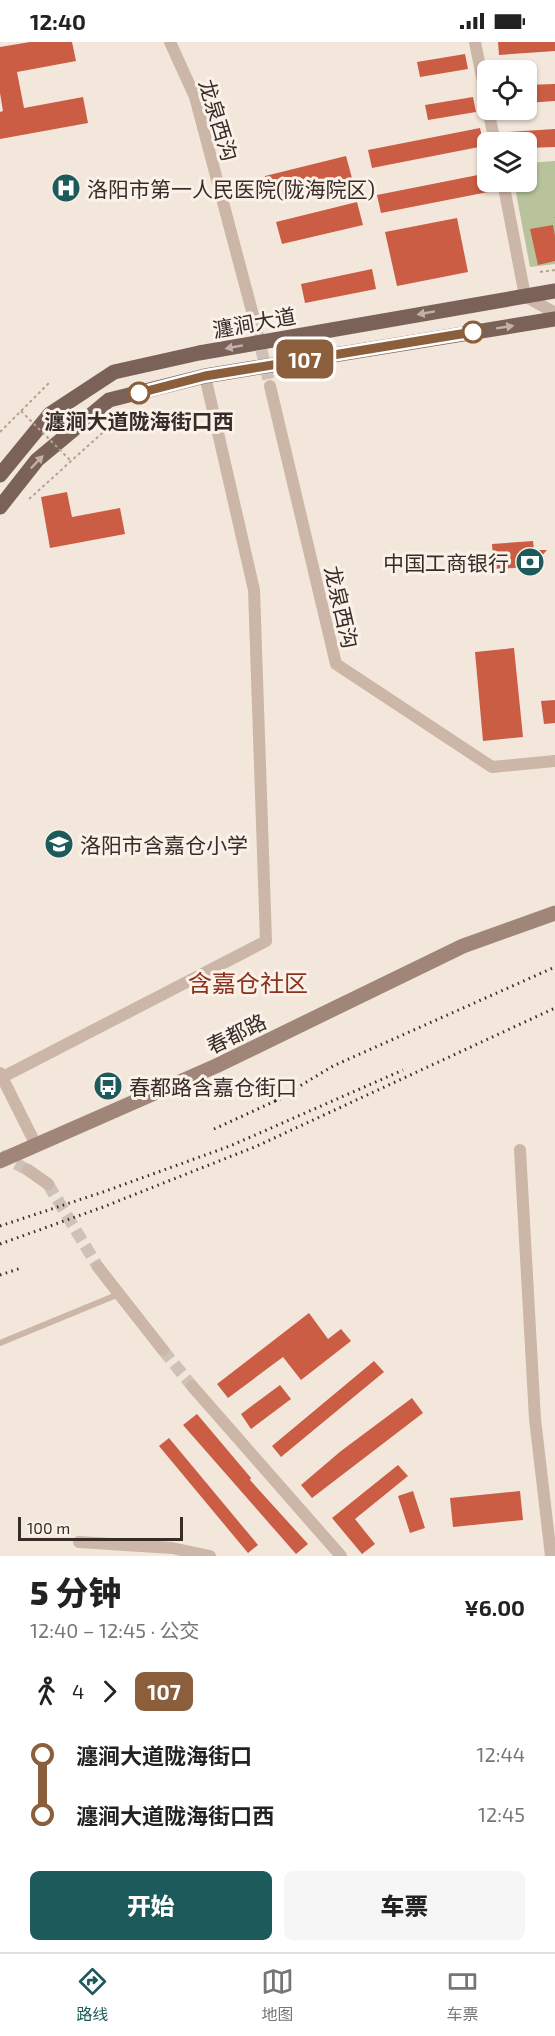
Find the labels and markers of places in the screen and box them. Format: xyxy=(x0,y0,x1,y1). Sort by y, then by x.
hospital icon: 洛阳市第一人民医院(陇海院区) xyxy=(50,172,82,204)
place label: 洛阳市第一人民医院(陇海院区) xyxy=(87,176,375,201)
unlabelled marker xyxy=(462,321,484,343)
marker: 瀍涧大道陇海街口西 xyxy=(128,382,150,404)
place label: 瀍涧大道陇海街口西 xyxy=(45,408,234,433)
bank icon: 中国工商银行 xyxy=(514,546,546,578)
place label: 中国工商银行 xyxy=(383,550,509,575)
school or university icon: 洛阳市含嘉仓小学 xyxy=(43,828,75,860)
place label: 洛阳市含嘉仓小学 xyxy=(80,832,248,857)
bus stop icon: 春都路含嘉仓街口 xyxy=(92,1070,124,1102)
place label: 春都路含嘉仓街口 xyxy=(129,1074,297,1099)

